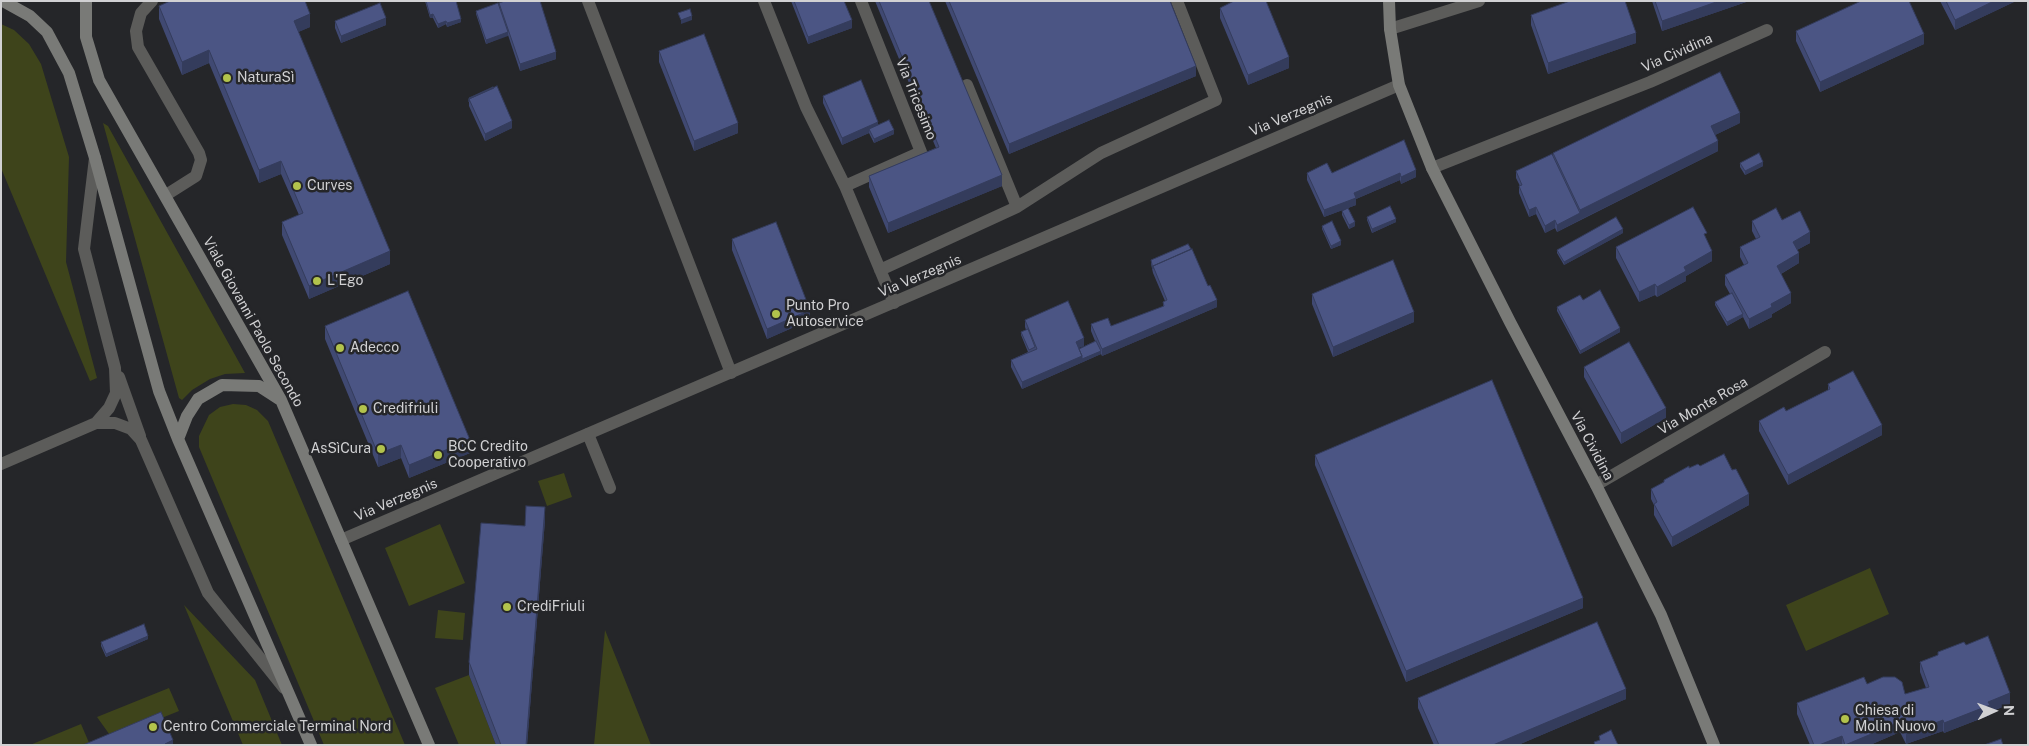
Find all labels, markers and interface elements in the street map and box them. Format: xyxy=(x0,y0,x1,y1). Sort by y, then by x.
street label: Via Cividina xyxy=(1639,30,1715,76)
street label: Via Tricesimo xyxy=(892,56,940,142)
place label: NaturaSì xyxy=(237,70,294,86)
marker: NaturaSì xyxy=(221,72,233,84)
street label: Via Verzegnis xyxy=(1247,90,1335,140)
place label: Curves xyxy=(307,178,352,194)
marker: Curves xyxy=(291,180,303,192)
street label: Viale Giovanni Paolo Secondo xyxy=(199,234,307,410)
street label: Via Verzegnis xyxy=(876,251,964,301)
place label: L'Ego xyxy=(327,273,363,289)
marker: L'Ego xyxy=(311,275,323,287)
place label: Punto Pro Autoservice xyxy=(786,298,864,331)
marker: Punto Pro Autoservice xyxy=(770,308,782,320)
place label: Adecco xyxy=(350,340,399,356)
marker: Adecco xyxy=(334,342,346,354)
street label: Via Monte Rosa xyxy=(1655,374,1751,438)
place label: Credifriuli xyxy=(373,401,438,417)
marker: Credifriuli xyxy=(357,403,369,415)
street label: Via Cividina xyxy=(1567,409,1617,483)
place label: BCC Credito Cooperativo xyxy=(448,439,528,472)
place label: AsSìCura xyxy=(311,441,371,457)
marker: AsSìCura xyxy=(375,443,387,455)
marker: BCC Credito Cooperativo xyxy=(432,449,444,461)
street label: Via Verzegnis xyxy=(352,475,440,525)
place label: CrediFriuli xyxy=(517,599,585,615)
marker: CrediFriuli xyxy=(501,601,513,613)
north arrow xyxy=(1969,686,2019,736)
place label: Chiesa di Molin Nuovo xyxy=(1855,703,1936,736)
text: N xyxy=(2001,705,2017,716)
marker: Chiesa di Molin Nuovo xyxy=(1839,713,1851,725)
place label: Centro Commerciale Terminal Nord xyxy=(163,719,391,735)
marker: Centro Commerciale Terminal Nord xyxy=(147,721,159,733)

